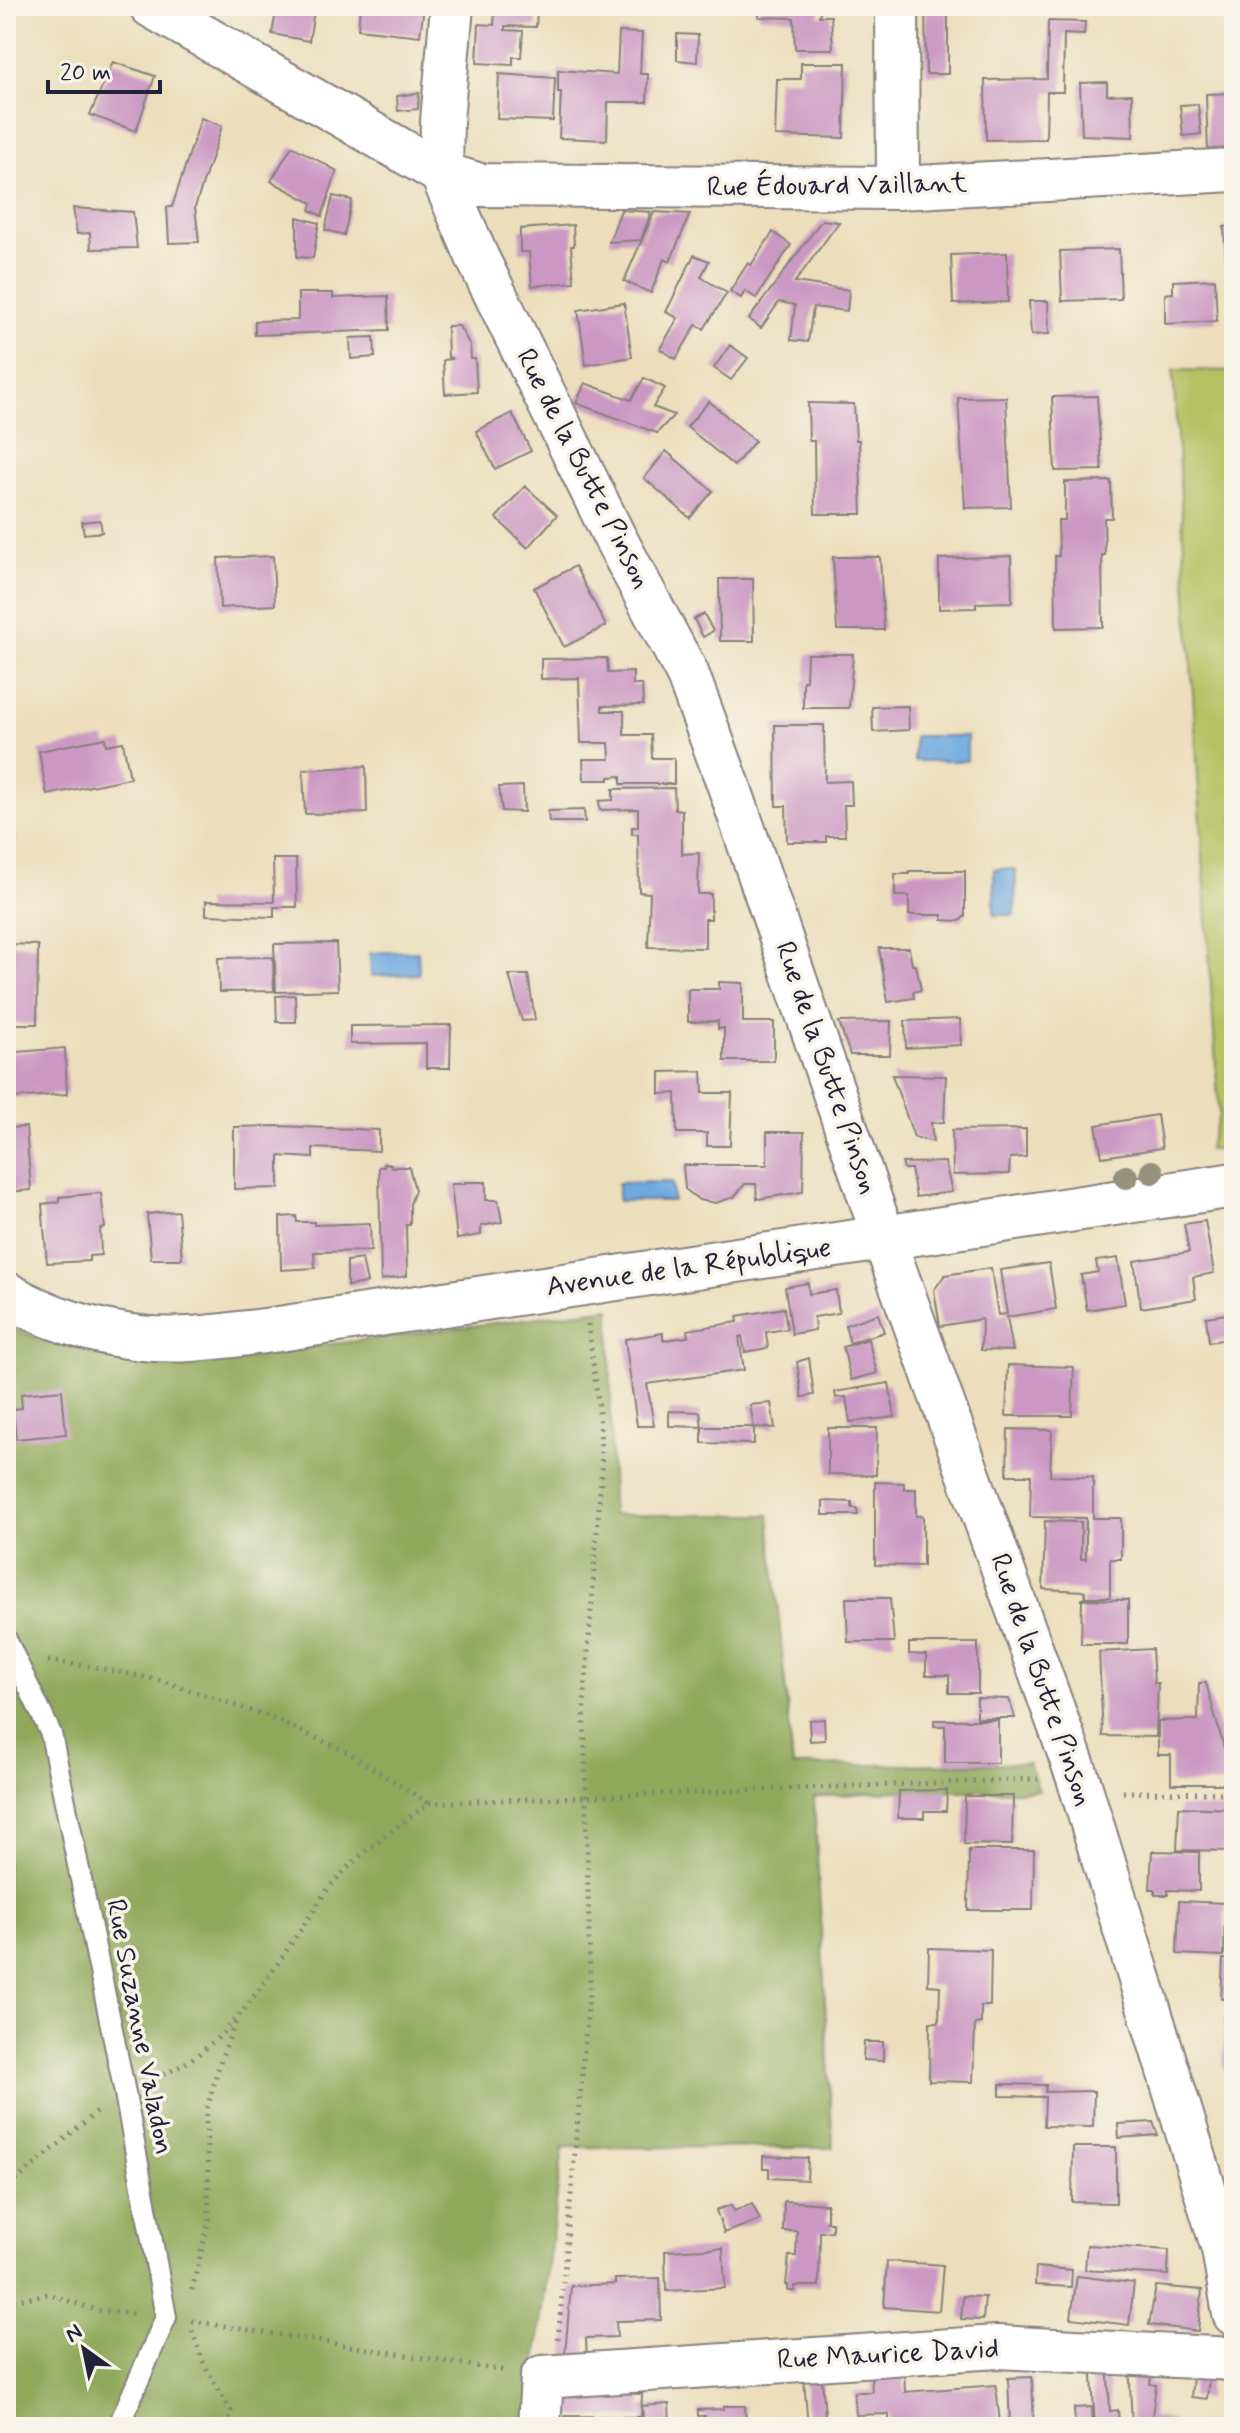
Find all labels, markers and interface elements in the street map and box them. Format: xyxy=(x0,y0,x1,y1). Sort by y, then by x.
scale bar xyxy=(48,44,160,94)
text: 20 m xyxy=(60,58,111,89)
street label: Rue Édouard Vaillant xyxy=(706,163,968,207)
street label: Rue de la Butte Pinson xyxy=(506,343,660,595)
street label: Rue de la Butte Pinson xyxy=(765,937,887,1199)
street label: Avenue de la République xyxy=(544,1230,834,1306)
street label: Rue de la Butte Pinson xyxy=(980,1549,1102,1811)
street label: Rue Suzanne Valadon xyxy=(96,1896,182,2158)
north arrow xyxy=(44,2309,124,2389)
text: N xyxy=(60,2318,88,2350)
street label: Rue Maurice David xyxy=(776,2331,1000,2379)

